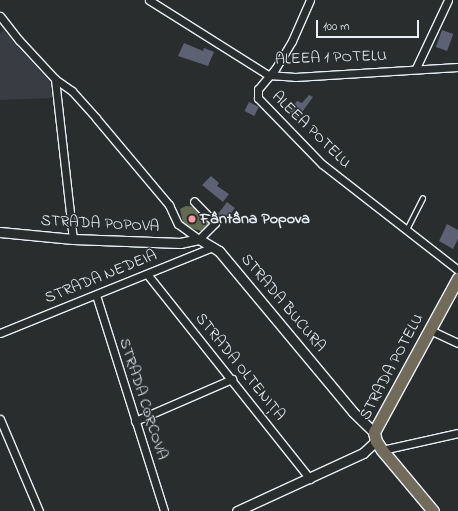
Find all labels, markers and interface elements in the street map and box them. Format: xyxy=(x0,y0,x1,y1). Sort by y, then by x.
scale bar xyxy=(318,12,421,38)
text: 100 m xyxy=(323,18,350,36)
street label: ALEEA 1 POTELU xyxy=(275,46,387,70)
street label: ALEEA POTELU xyxy=(267,87,355,173)
place label: Fântâna Popova xyxy=(200,209,310,229)
street label: STRADA POPOVA xyxy=(40,211,160,237)
marker: Fântâna Popova xyxy=(187,214,197,224)
street label: STRADA NEDEIA xyxy=(42,246,160,308)
street label: STRADA BUCURA xyxy=(236,250,330,356)
street label: STRADA OLTENIȚA xyxy=(191,309,289,425)
street label: STRADA POTELU xyxy=(356,311,428,423)
street label: STRADA CORCOVA xyxy=(114,336,172,462)

